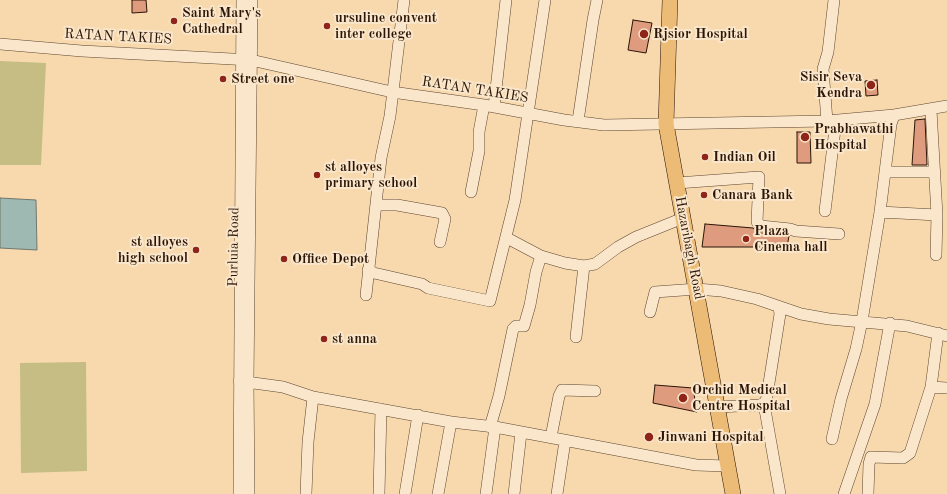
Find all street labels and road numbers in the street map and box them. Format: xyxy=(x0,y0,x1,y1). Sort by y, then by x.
street label: RATAN TAKIES xyxy=(64,26,172,48)
street label: RATAN TAKIES xyxy=(420,73,530,107)
street label: Hazaribagh Road xyxy=(671,195,707,301)
street label: Purluia Road xyxy=(225,207,243,287)

